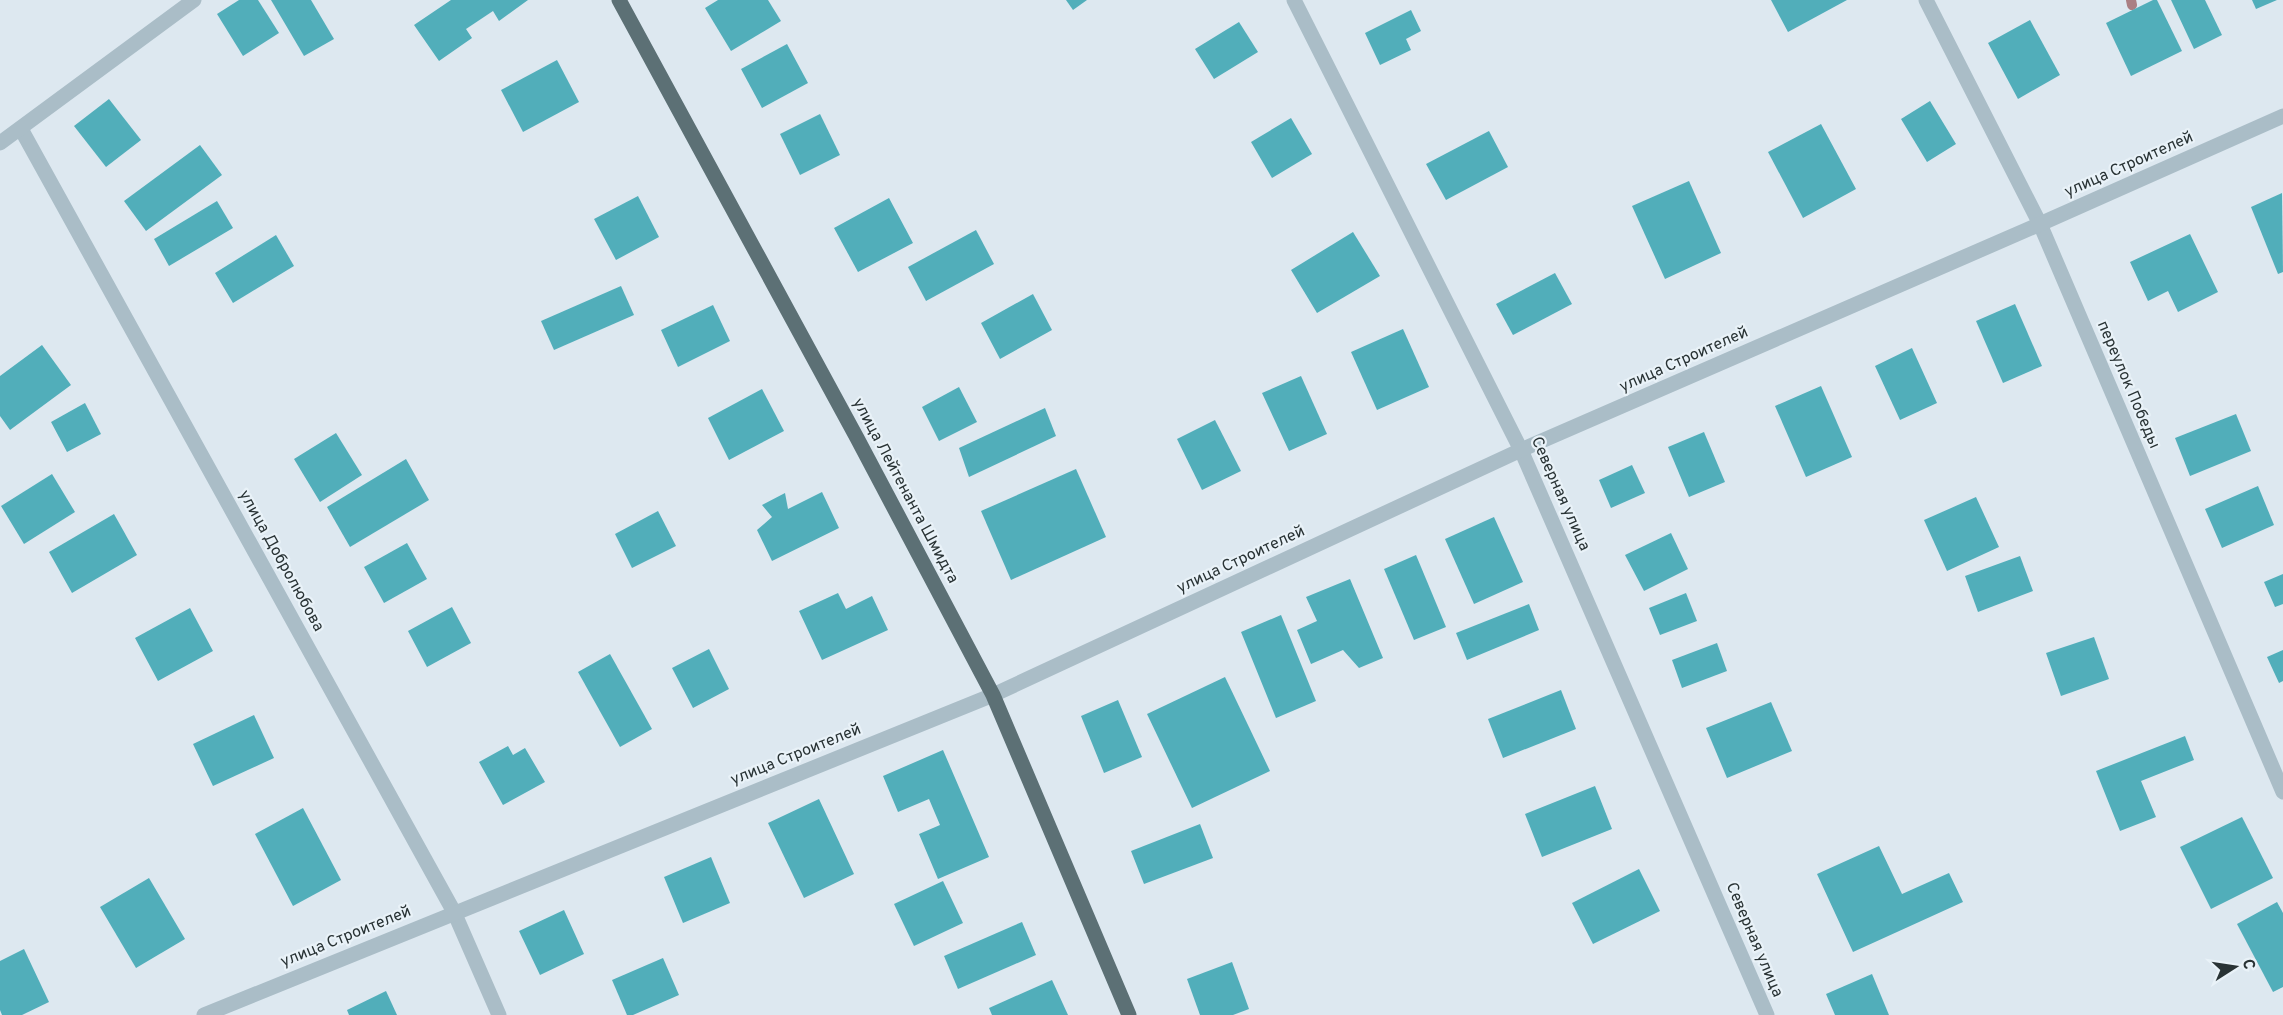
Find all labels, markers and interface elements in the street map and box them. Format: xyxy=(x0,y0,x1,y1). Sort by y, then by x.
street label: улица Строителей xyxy=(2061,128,2197,202)
street label: переулок Победы xyxy=(2092,318,2164,452)
street label: улица Строителей xyxy=(1616,323,1752,397)
street label: улица Лейтенанта Шмидта xyxy=(848,395,962,587)
street label: Северная улица xyxy=(1526,434,1594,554)
street label: улица Добролюбова xyxy=(234,487,328,635)
street label: улица Строителей xyxy=(1174,522,1308,598)
street label: улица Строителей xyxy=(728,720,864,790)
street label: Северная улица xyxy=(1721,880,1787,1000)
street label: улица Строителей xyxy=(278,902,414,972)
north arrow xyxy=(2205,937,2265,997)
text: С xyxy=(2237,957,2259,971)

